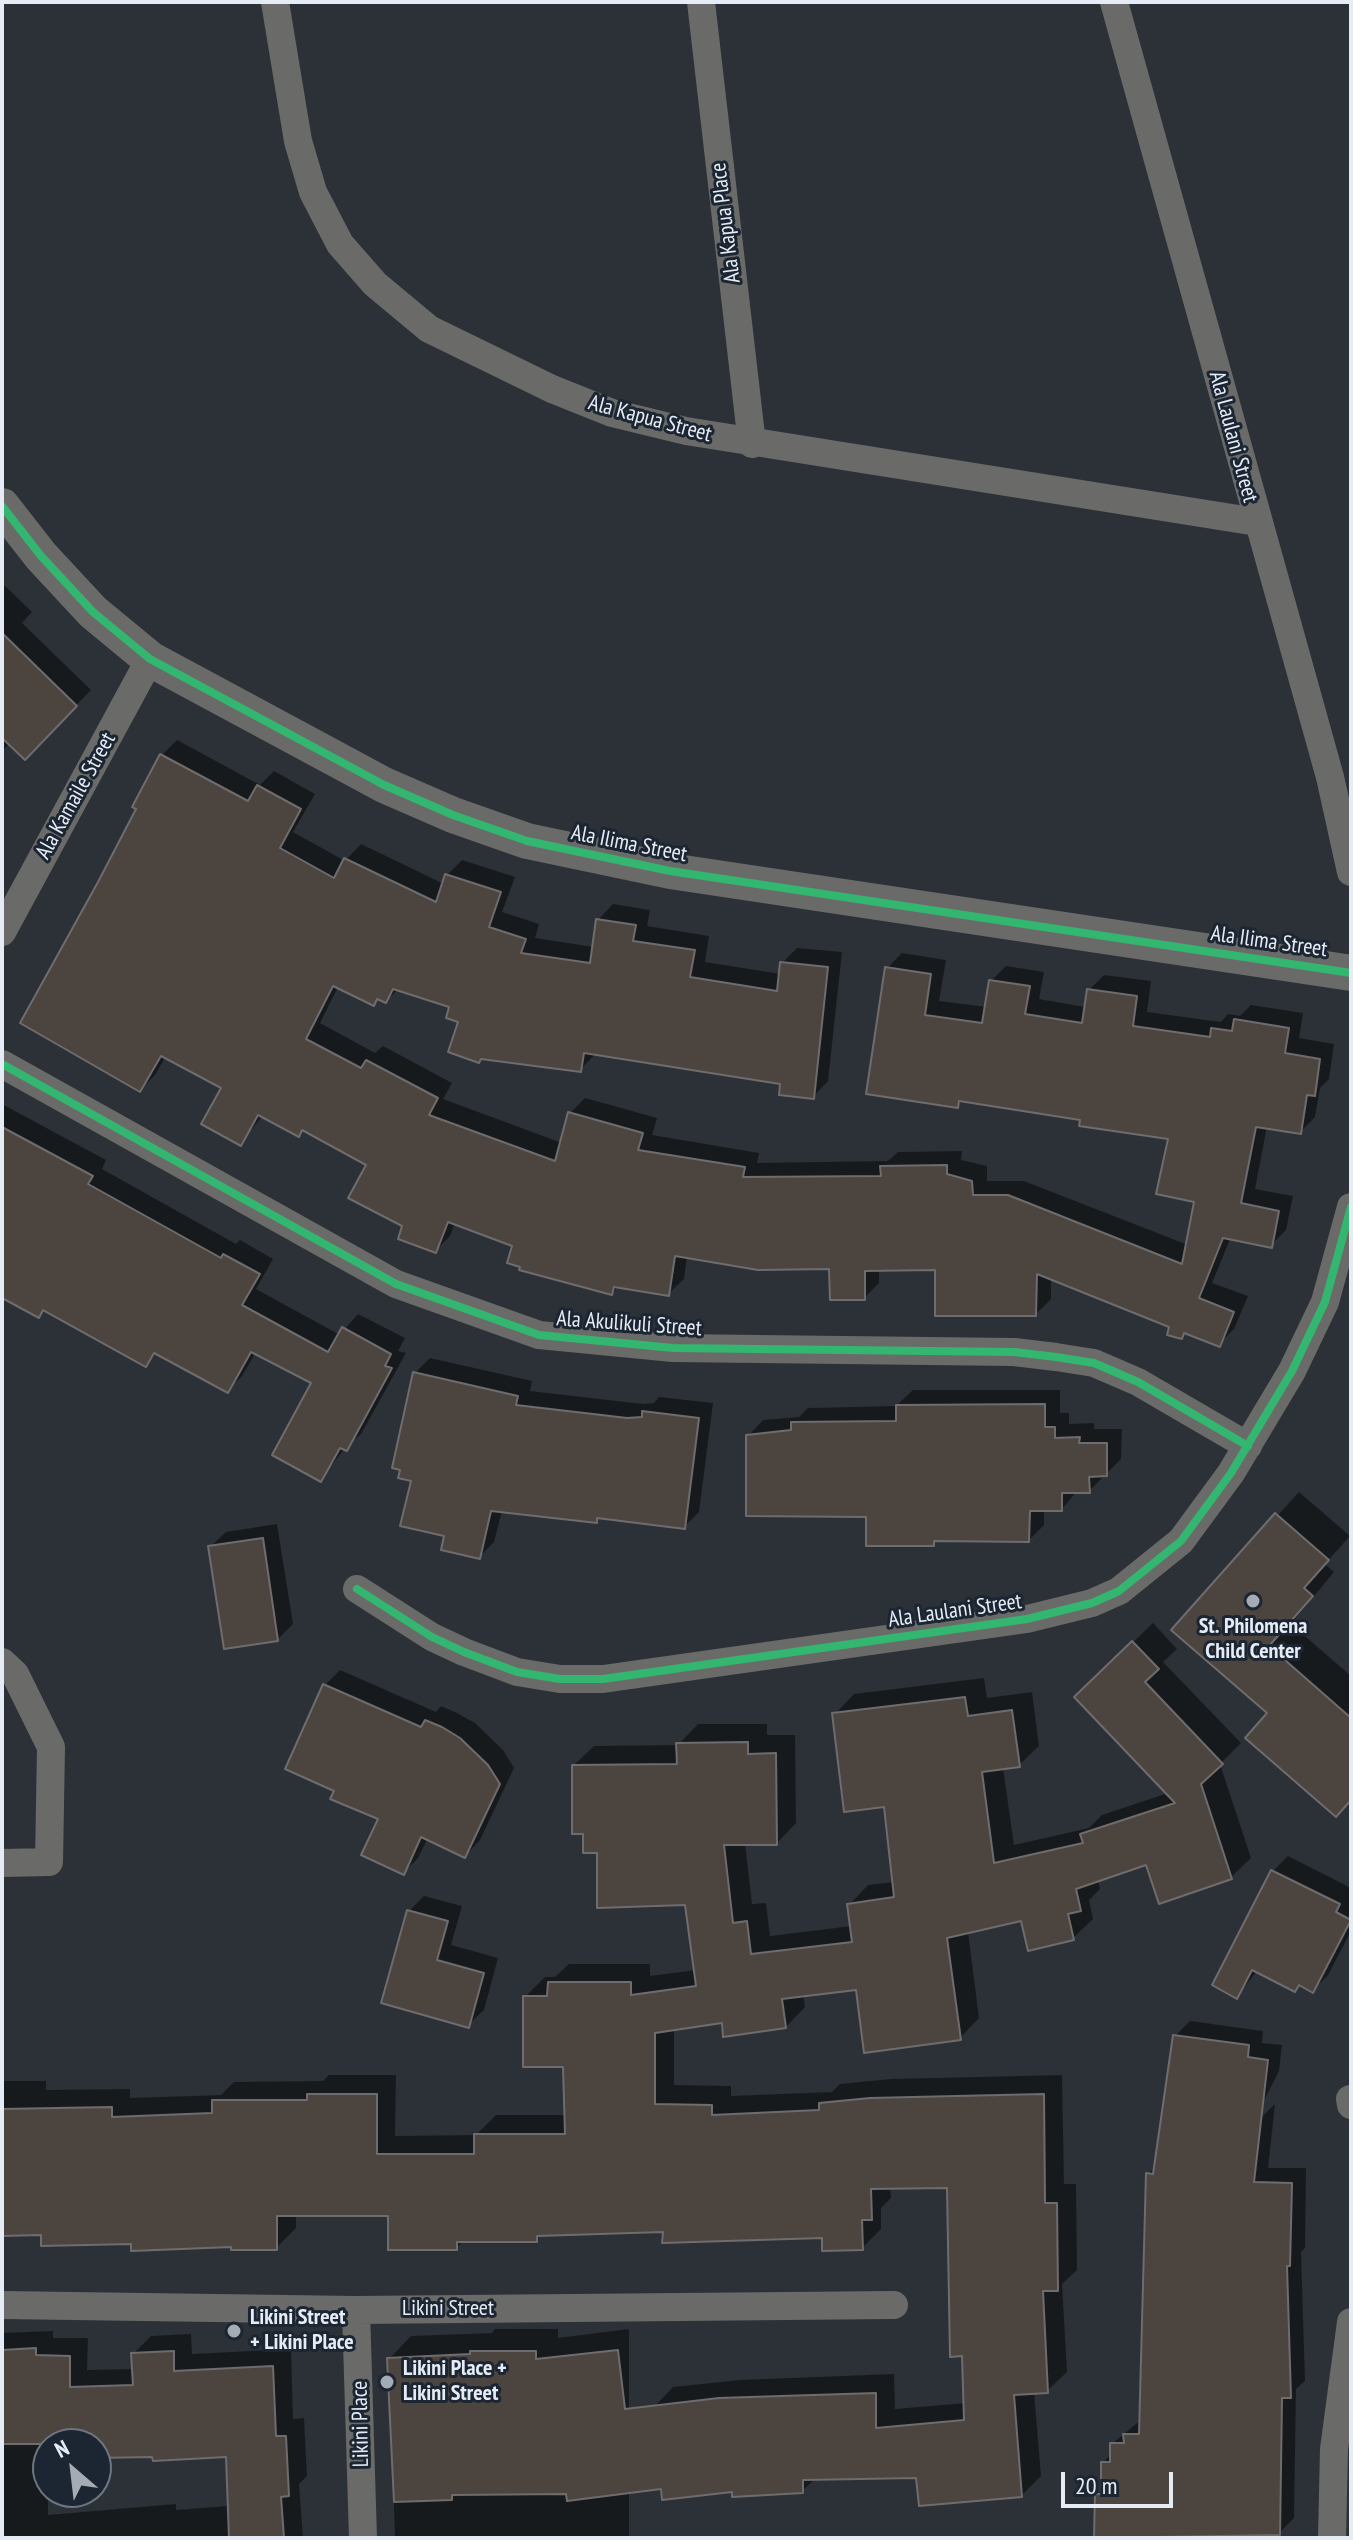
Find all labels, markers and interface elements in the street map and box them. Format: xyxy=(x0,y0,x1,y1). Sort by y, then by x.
street label: Ala Kapua Place xyxy=(706,161,746,285)
street label: Ala Laulani Street xyxy=(1203,369,1263,505)
street label: Ala Kapua Street xyxy=(586,390,714,448)
street label: Ala Kamaile Street xyxy=(30,728,122,864)
street label: Ala Ilima Street xyxy=(569,820,689,868)
street label: Ala Ilima Street xyxy=(1209,921,1329,963)
street label: Ala Akulikuli Street xyxy=(555,1306,703,1342)
street label: Ala Laulani Street xyxy=(886,1589,1024,1633)
marker: St. Philomena Child Center xyxy=(1244,1592,1262,1610)
place label: St. Philomena Child Center xyxy=(1199,1614,1307,1666)
street label: Likini Street xyxy=(402,2296,494,2322)
place label: Likini Street + Likini Place xyxy=(250,2305,354,2356)
marker: Likini Street + Likini Place xyxy=(225,2322,243,2340)
place label: Likini Place + Likini Street xyxy=(403,2356,507,2408)
marker: Likini Place + Likini Street xyxy=(378,2373,396,2391)
street label: Likini Place xyxy=(347,2380,375,2468)
north arrow xyxy=(32,2428,112,2508)
text: N xyxy=(50,2433,73,2464)
scale bar xyxy=(1065,2456,1177,2506)
text: 20 m xyxy=(1075,2470,1117,2501)

